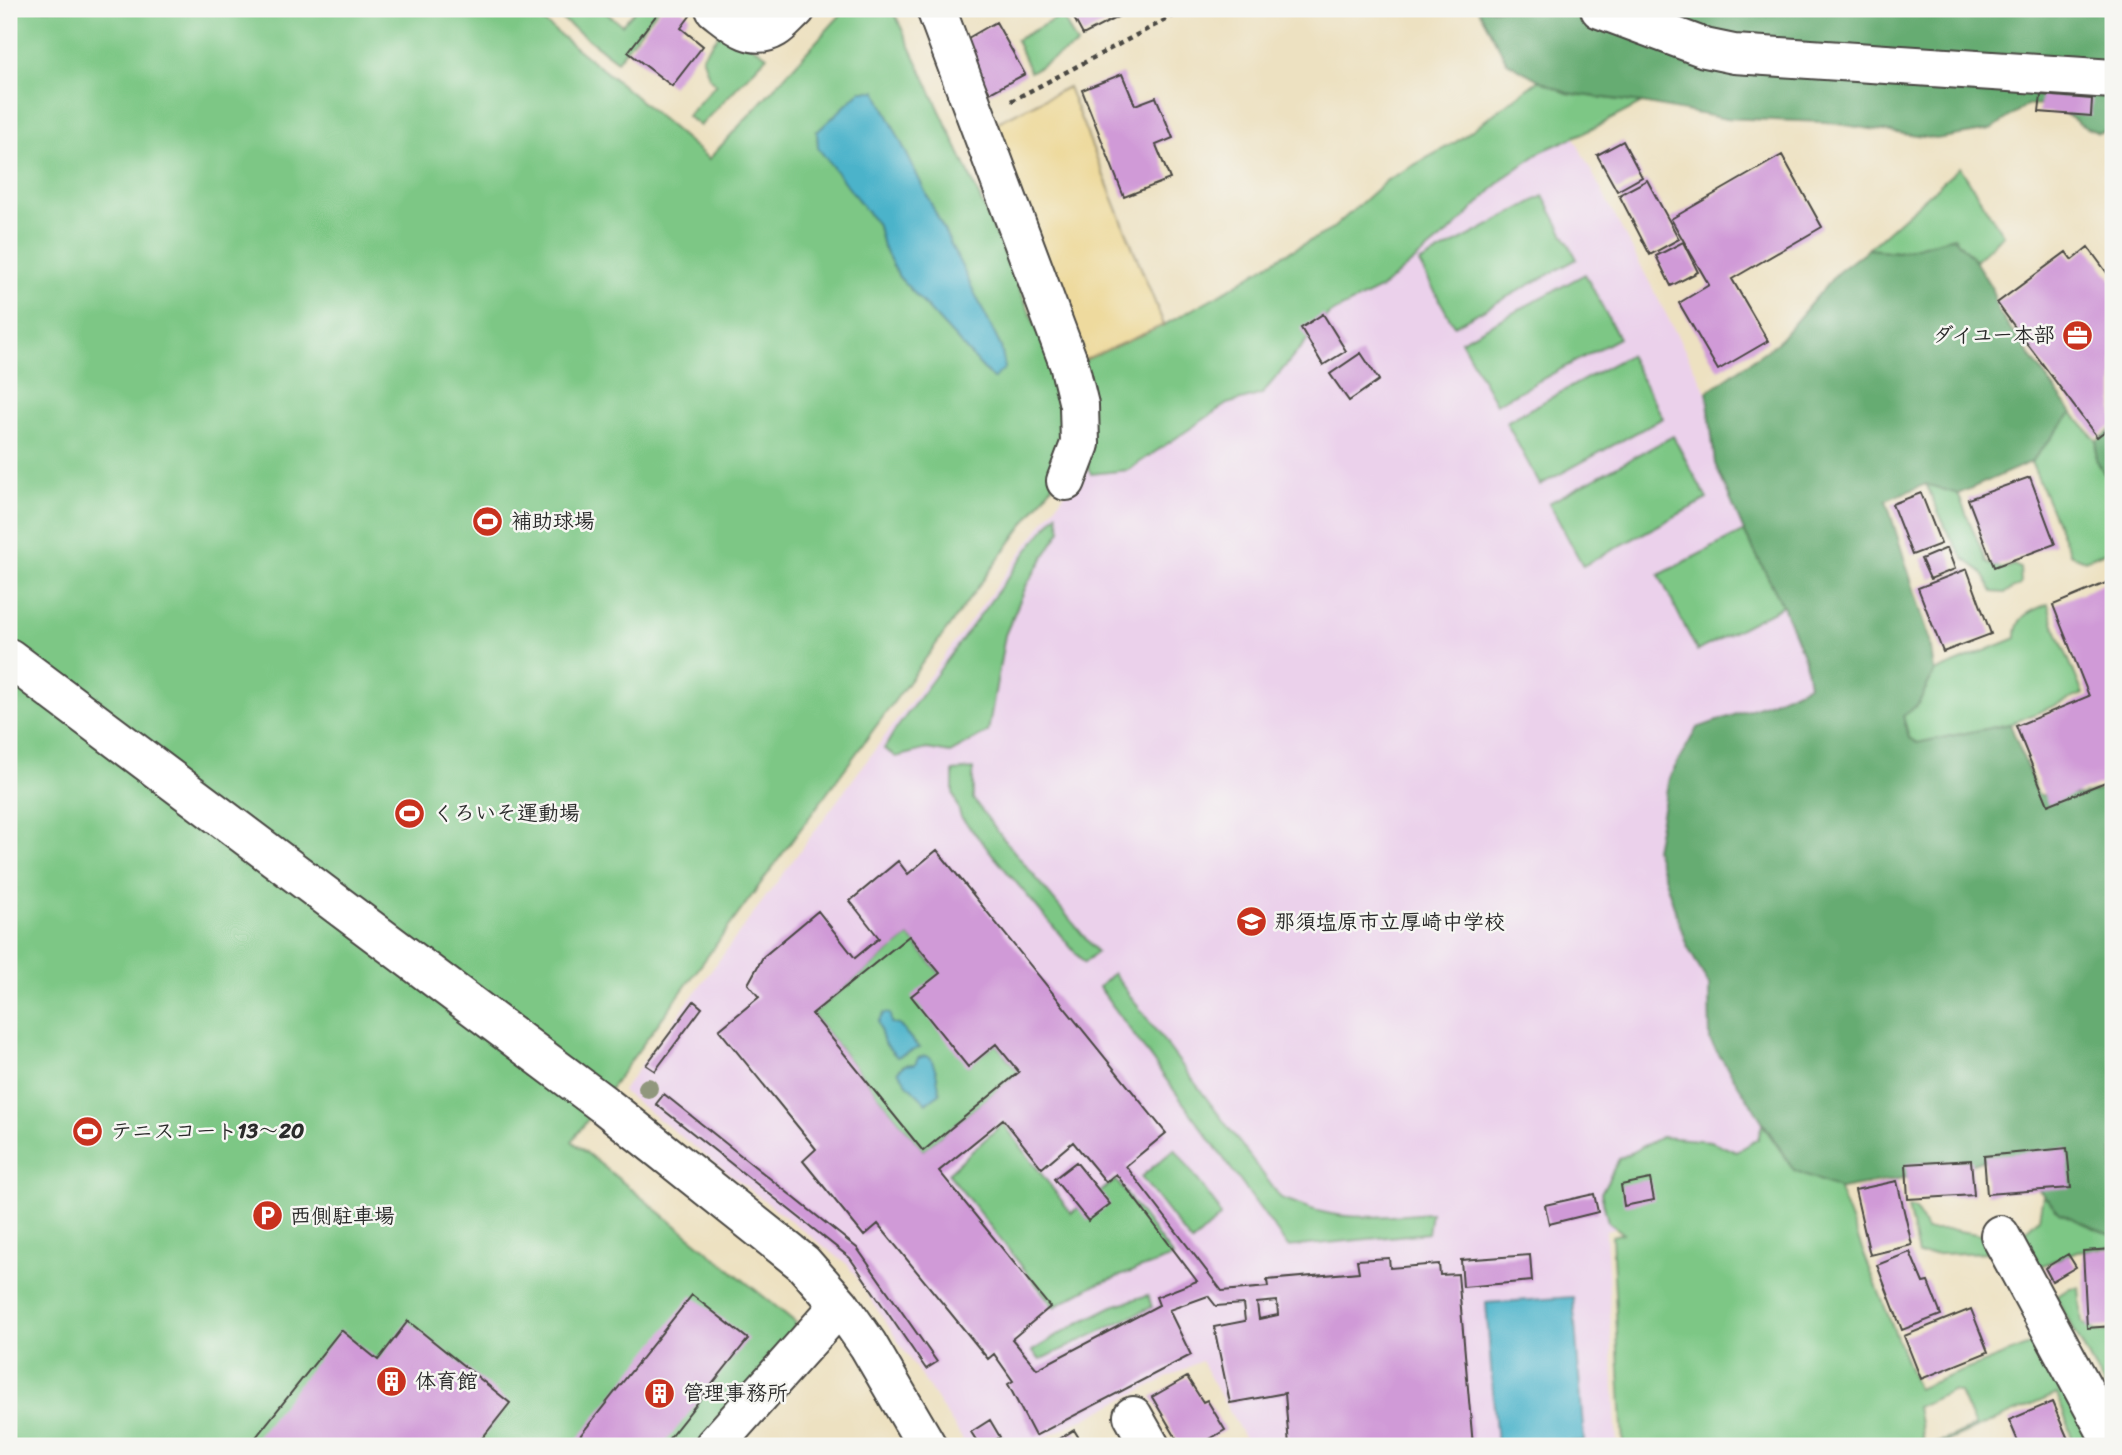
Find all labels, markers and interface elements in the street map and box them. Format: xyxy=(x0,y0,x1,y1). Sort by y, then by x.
place label: ダイユー本部 xyxy=(1933,316,2055,354)
office icon: ダイユー本部 xyxy=(2061,318,2095,352)
place label: 補助球場 xyxy=(511,502,595,540)
sports icon: 補助球場 xyxy=(471,504,505,538)
place label: くろいそ運動場 xyxy=(433,794,580,832)
sports icon: くろいそ運動場 xyxy=(393,796,427,830)
place label: 那須塩原市立厚崎中学校 xyxy=(1274,903,1505,941)
school or university icon: 那須塩原市立厚崎中学校 xyxy=(1234,905,1268,939)
place label: テニスコート13～20 xyxy=(111,1112,304,1150)
sports icon: テニスコート13～20 xyxy=(71,1114,105,1148)
place label: 西側駐車場 xyxy=(290,1197,395,1235)
parking icon: 西側駐車場 xyxy=(250,1199,284,1233)
place label: 体育館 xyxy=(415,1362,478,1400)
building icon: 体育館 xyxy=(375,1364,409,1398)
place label: 管理事務所 xyxy=(683,1374,788,1412)
building icon: 管理事務所 xyxy=(643,1376,677,1410)

